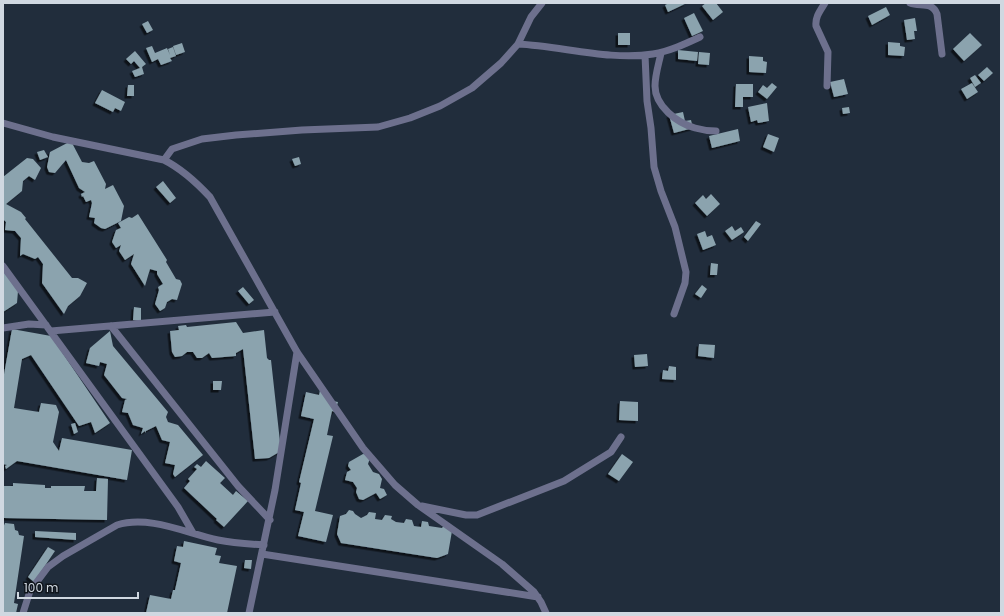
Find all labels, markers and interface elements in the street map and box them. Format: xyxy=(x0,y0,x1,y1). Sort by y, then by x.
scale bar xyxy=(18,574,138,600)
text: 100 m xyxy=(24,579,58,596)

